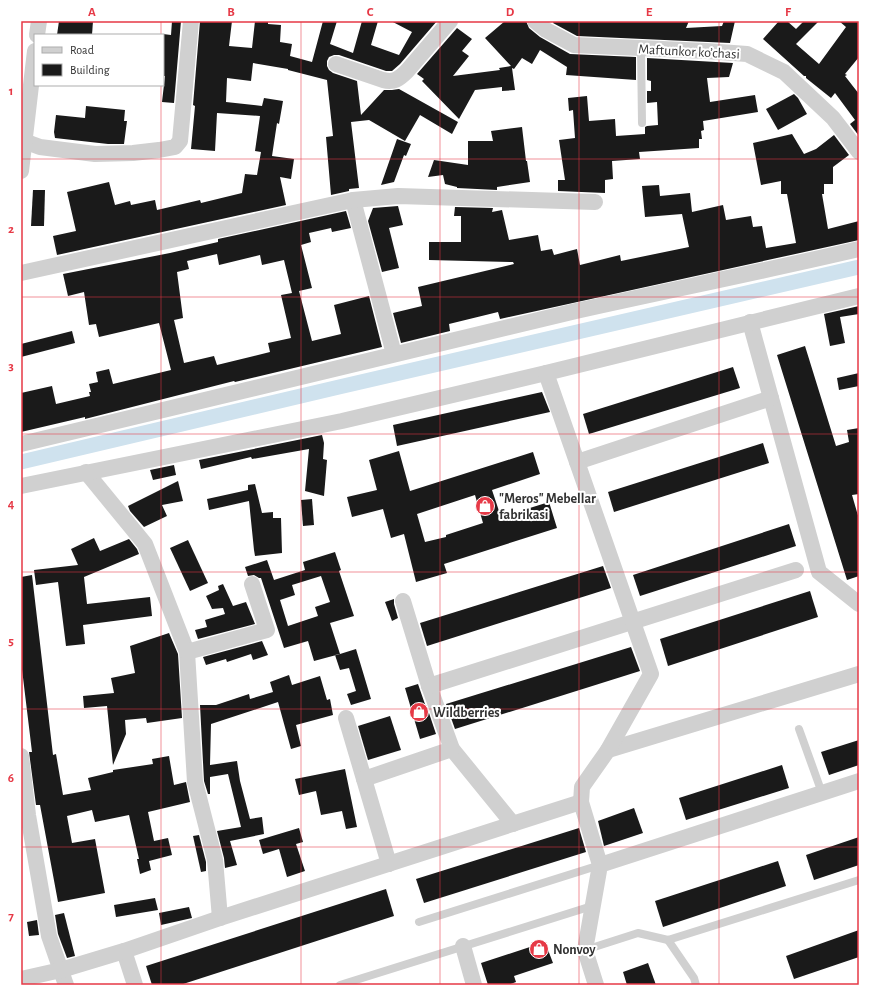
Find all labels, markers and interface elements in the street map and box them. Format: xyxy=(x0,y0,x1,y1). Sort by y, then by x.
text: A xyxy=(88,6,96,19)
text: B xyxy=(227,6,235,19)
text: C xyxy=(367,6,374,19)
text: D xyxy=(506,6,515,19)
text: E xyxy=(646,6,653,19)
text: F xyxy=(785,6,792,19)
legend xyxy=(34,34,164,86)
street label: Maftunkor ko’chasi xyxy=(638,42,740,62)
text: Road xyxy=(70,44,94,56)
text: Building xyxy=(70,64,110,76)
text: 1 xyxy=(9,85,13,98)
text: 2 xyxy=(8,223,14,236)
text: 3 xyxy=(8,360,14,373)
place label: "Meros" Mebellar fabrikasi xyxy=(499,492,596,522)
shop icon: "Meros" Mebellar fabrikasi xyxy=(474,495,496,517)
text: 4 xyxy=(8,498,15,511)
text: 5 xyxy=(8,635,14,648)
shop icon: Wildberries xyxy=(408,701,430,723)
place label: Wildberries xyxy=(433,706,500,720)
text: 6 xyxy=(8,772,14,785)
text: 7 xyxy=(8,910,14,923)
shop icon: Nonvoy xyxy=(528,938,550,960)
place label: Nonvoy xyxy=(553,943,596,957)

